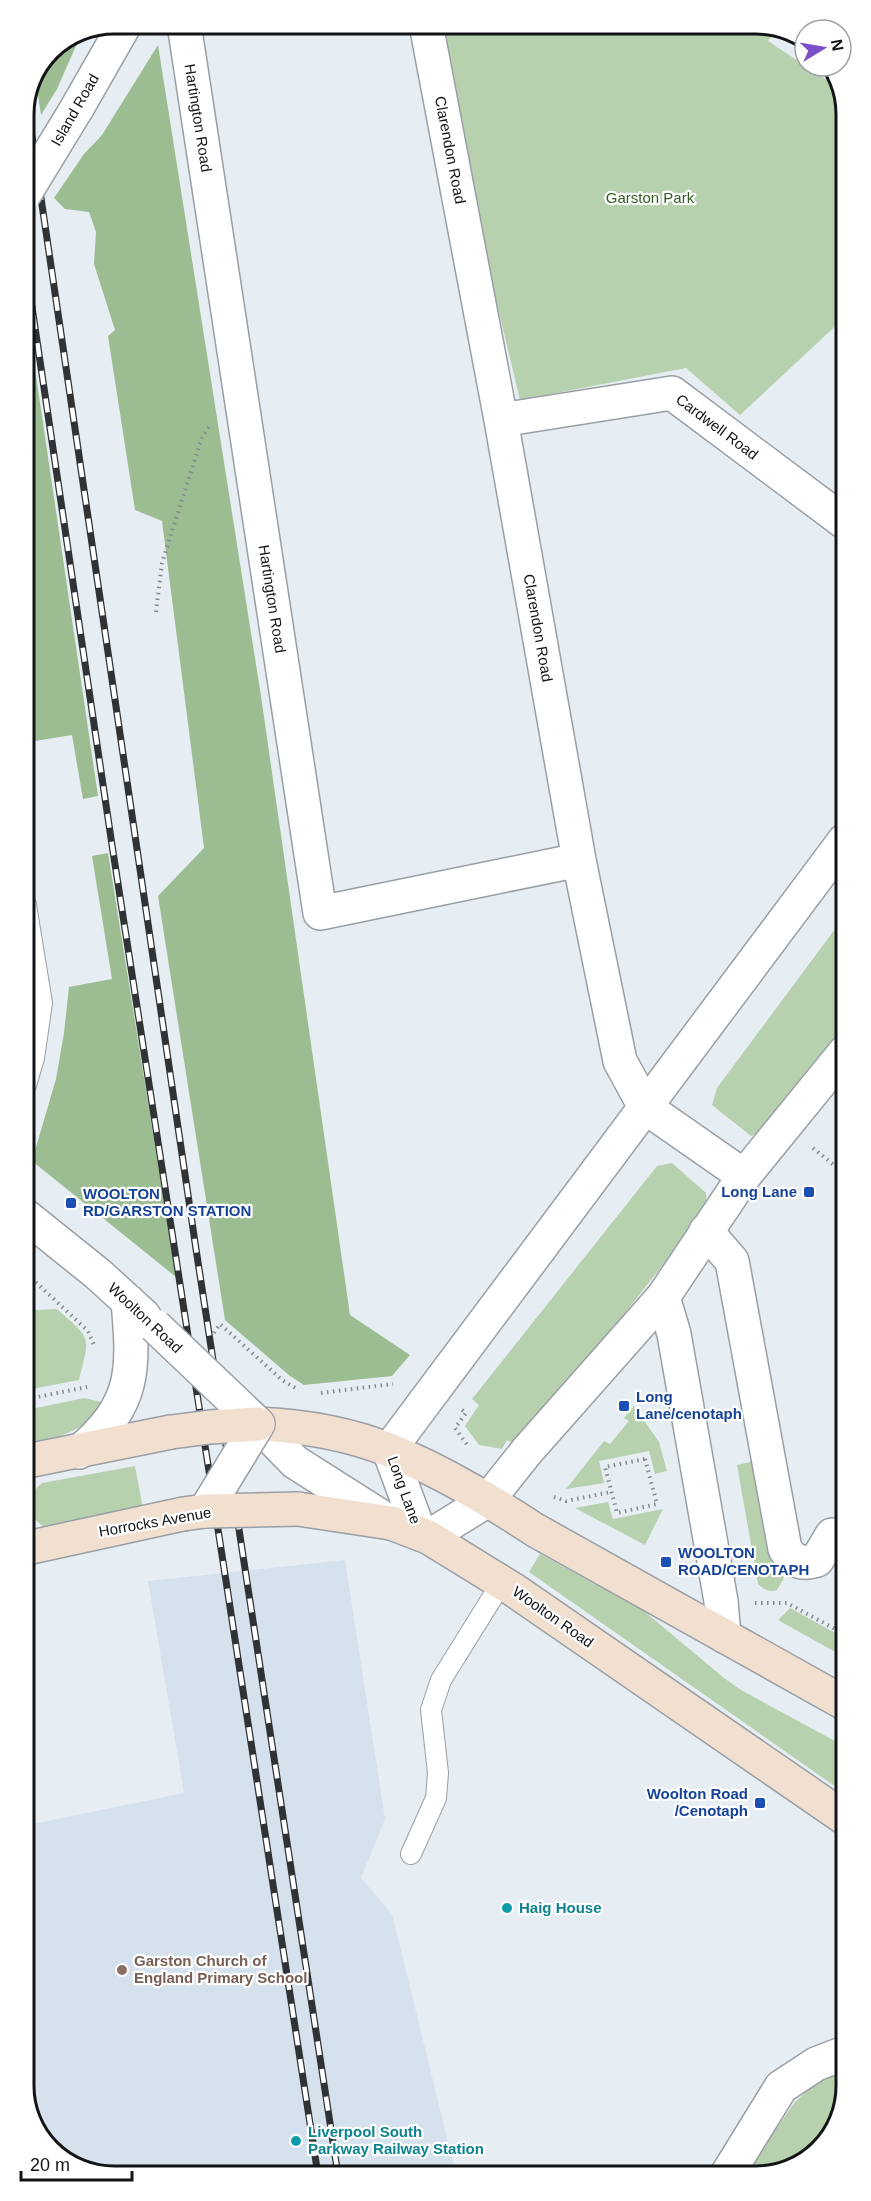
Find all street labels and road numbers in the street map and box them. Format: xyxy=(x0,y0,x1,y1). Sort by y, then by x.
street label: Hartington Road xyxy=(182,63,215,173)
street label: Island Road xyxy=(47,71,102,149)
street label: Clarendon Road xyxy=(432,95,469,205)
street label: Cardwell Road xyxy=(673,390,762,463)
street label: Hartington Road xyxy=(256,544,289,654)
street label: Clarendon Road xyxy=(521,573,556,683)
street label: Woolton Road xyxy=(105,1279,186,1356)
street label: Long Lane xyxy=(384,1454,425,1526)
street label: Horrocks Avenue xyxy=(97,1503,213,1540)
street label: Woolton Road xyxy=(510,1582,597,1651)

